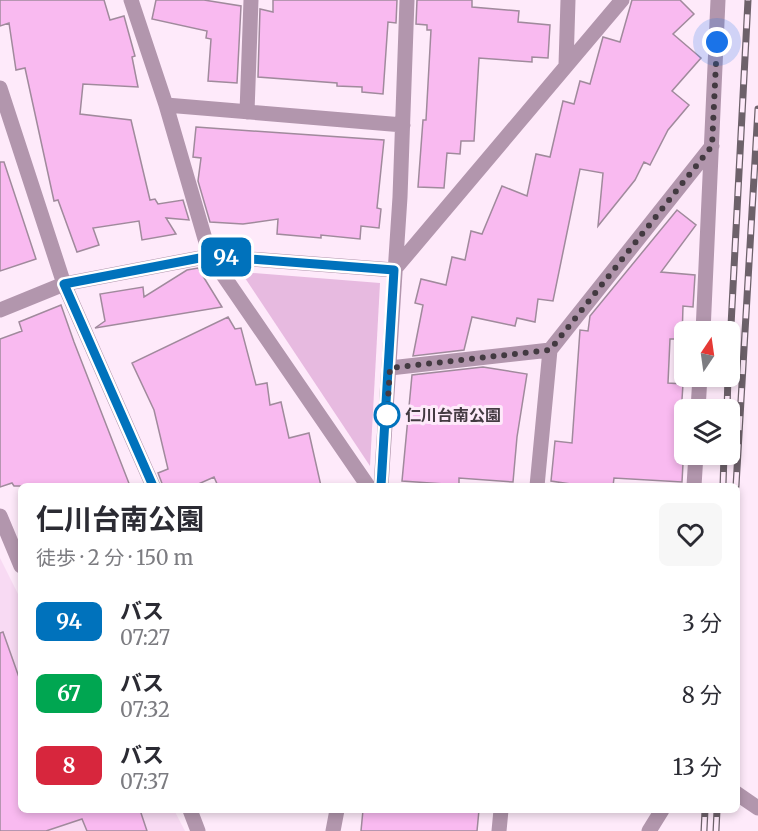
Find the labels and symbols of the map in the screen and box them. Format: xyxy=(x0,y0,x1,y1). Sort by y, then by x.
your location xyxy=(702,27,732,57)
line badge: 94 xyxy=(199,238,253,276)
north arrow xyxy=(674,321,740,387)
marker: 仁川台南公園 xyxy=(374,402,400,428)
place label: 仁川台南公園 xyxy=(405,405,501,425)

